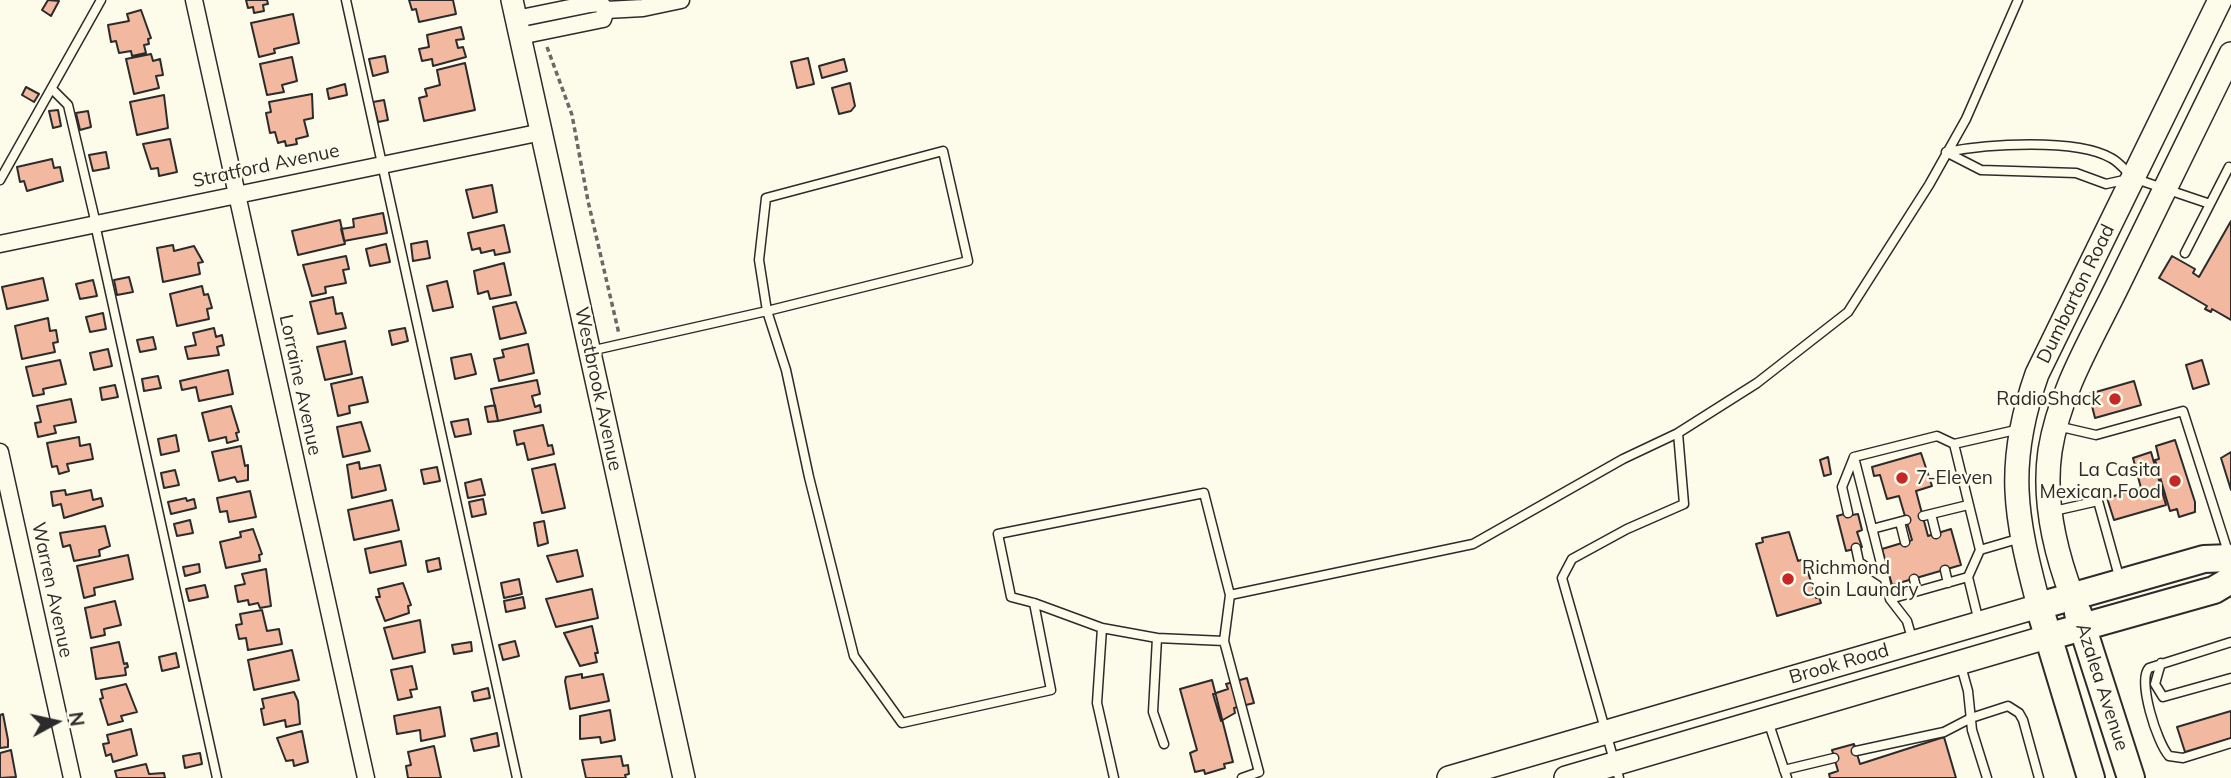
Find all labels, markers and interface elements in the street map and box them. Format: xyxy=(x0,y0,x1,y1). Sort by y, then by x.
street label: Stratford Avenue xyxy=(190,139,342,193)
street label: Dumbarton Road xyxy=(2032,221,2120,367)
street label: Westbrook Avenue xyxy=(569,305,627,473)
street label: Lorraine Avenue xyxy=(274,313,326,457)
place label: RadioShack xyxy=(1996,388,2101,410)
marker: RadioShack xyxy=(2107,391,2123,407)
place label: La Casita Mexican Food xyxy=(2040,459,2161,503)
place label: 7-Eleven xyxy=(1916,467,1993,489)
marker: 7-Eleven xyxy=(1894,470,1910,486)
marker: La Casita Mexican Food xyxy=(2167,473,2183,489)
street label: Warren Avenue xyxy=(27,520,77,660)
place label: Richmond Coin Laundry xyxy=(1802,557,1919,601)
marker: Richmond Coin Laundry xyxy=(1780,571,1796,587)
street label: Azalea Avenue xyxy=(2071,620,2133,754)
street label: Brook Road xyxy=(1786,639,1892,689)
north arrow xyxy=(21,687,91,757)
text: N xyxy=(64,710,90,728)

